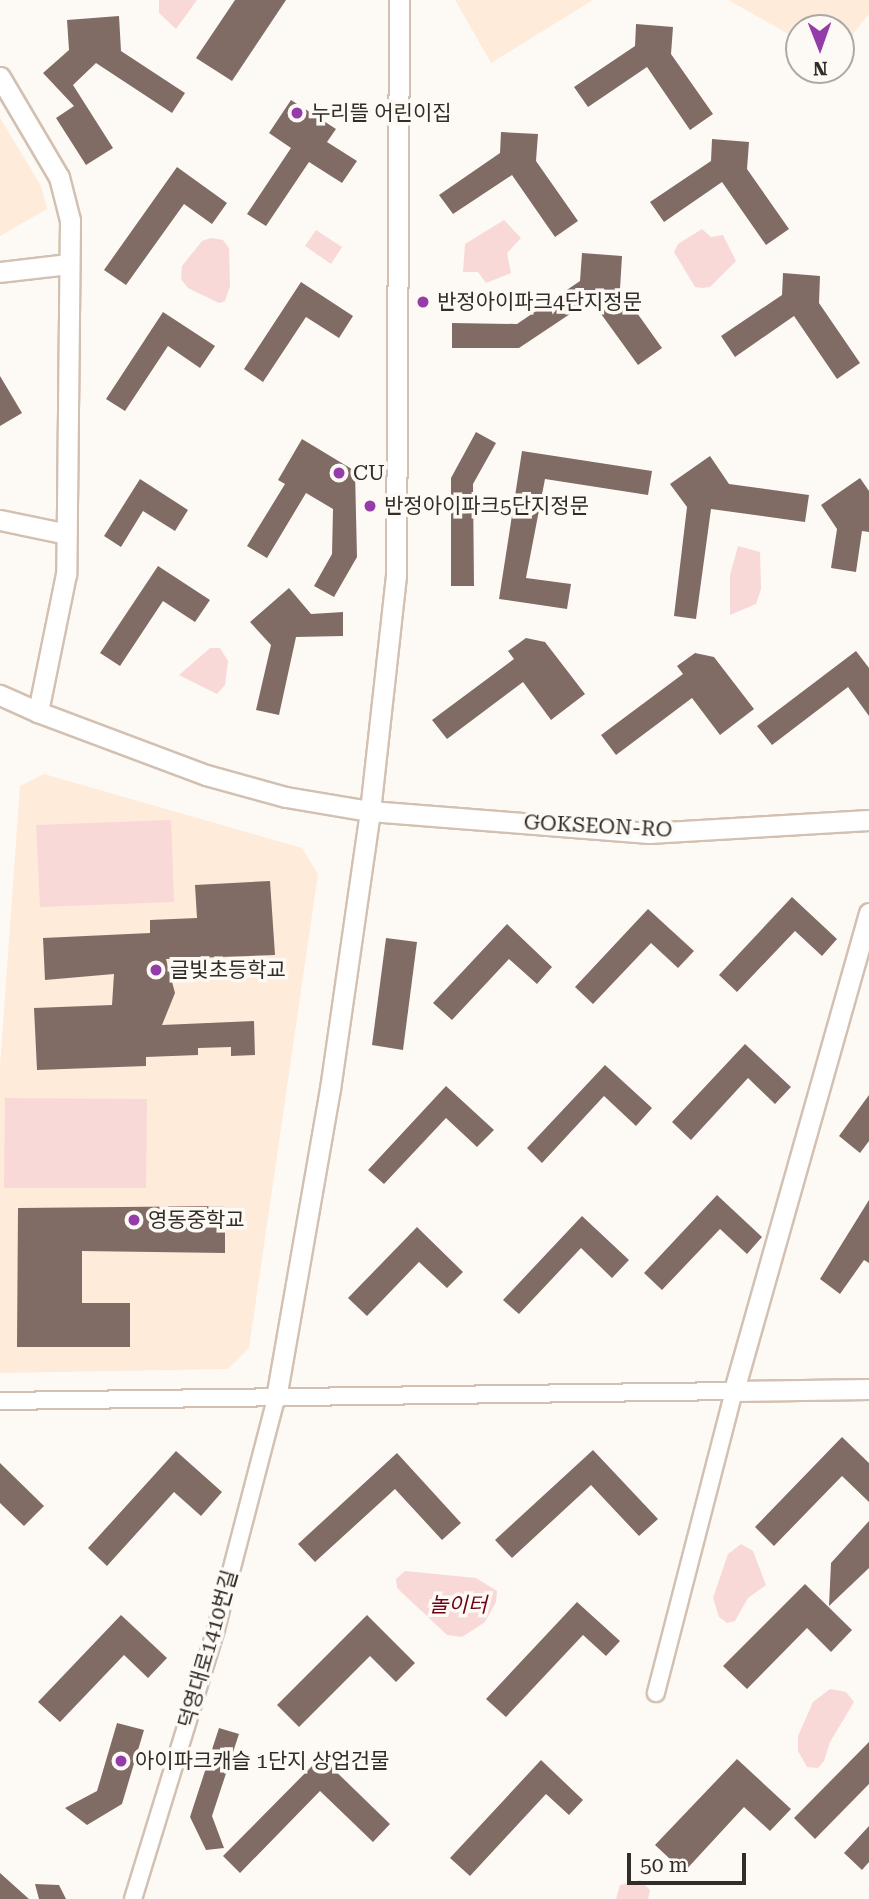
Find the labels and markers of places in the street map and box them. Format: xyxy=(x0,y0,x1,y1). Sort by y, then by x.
place label: 누리뜰 어린이집 xyxy=(311,100,452,126)
marker: 누리뜰 어린이집 xyxy=(289,105,305,121)
place label: 반정아이파크4단지정문 xyxy=(437,289,642,315)
marker: 반정아이파크4단지정문 xyxy=(415,294,431,310)
place label: CU xyxy=(353,460,385,486)
marker: CU xyxy=(331,465,347,481)
place label: 반정아이파크5단지정문 xyxy=(384,493,589,519)
marker: 반정아이파크5단지정문 xyxy=(362,498,378,514)
place label: 글빛초등학교 xyxy=(170,957,286,983)
marker: 글빛초등학교 xyxy=(148,962,164,978)
place label: 영동중학교 xyxy=(148,1207,245,1233)
marker: 영동중학교 xyxy=(126,1212,142,1228)
place label: 아이파크캐슬 1단지 상업건물 xyxy=(135,1748,389,1774)
marker: 아이파크캐슬 1단지 상업건물 xyxy=(113,1753,129,1769)

